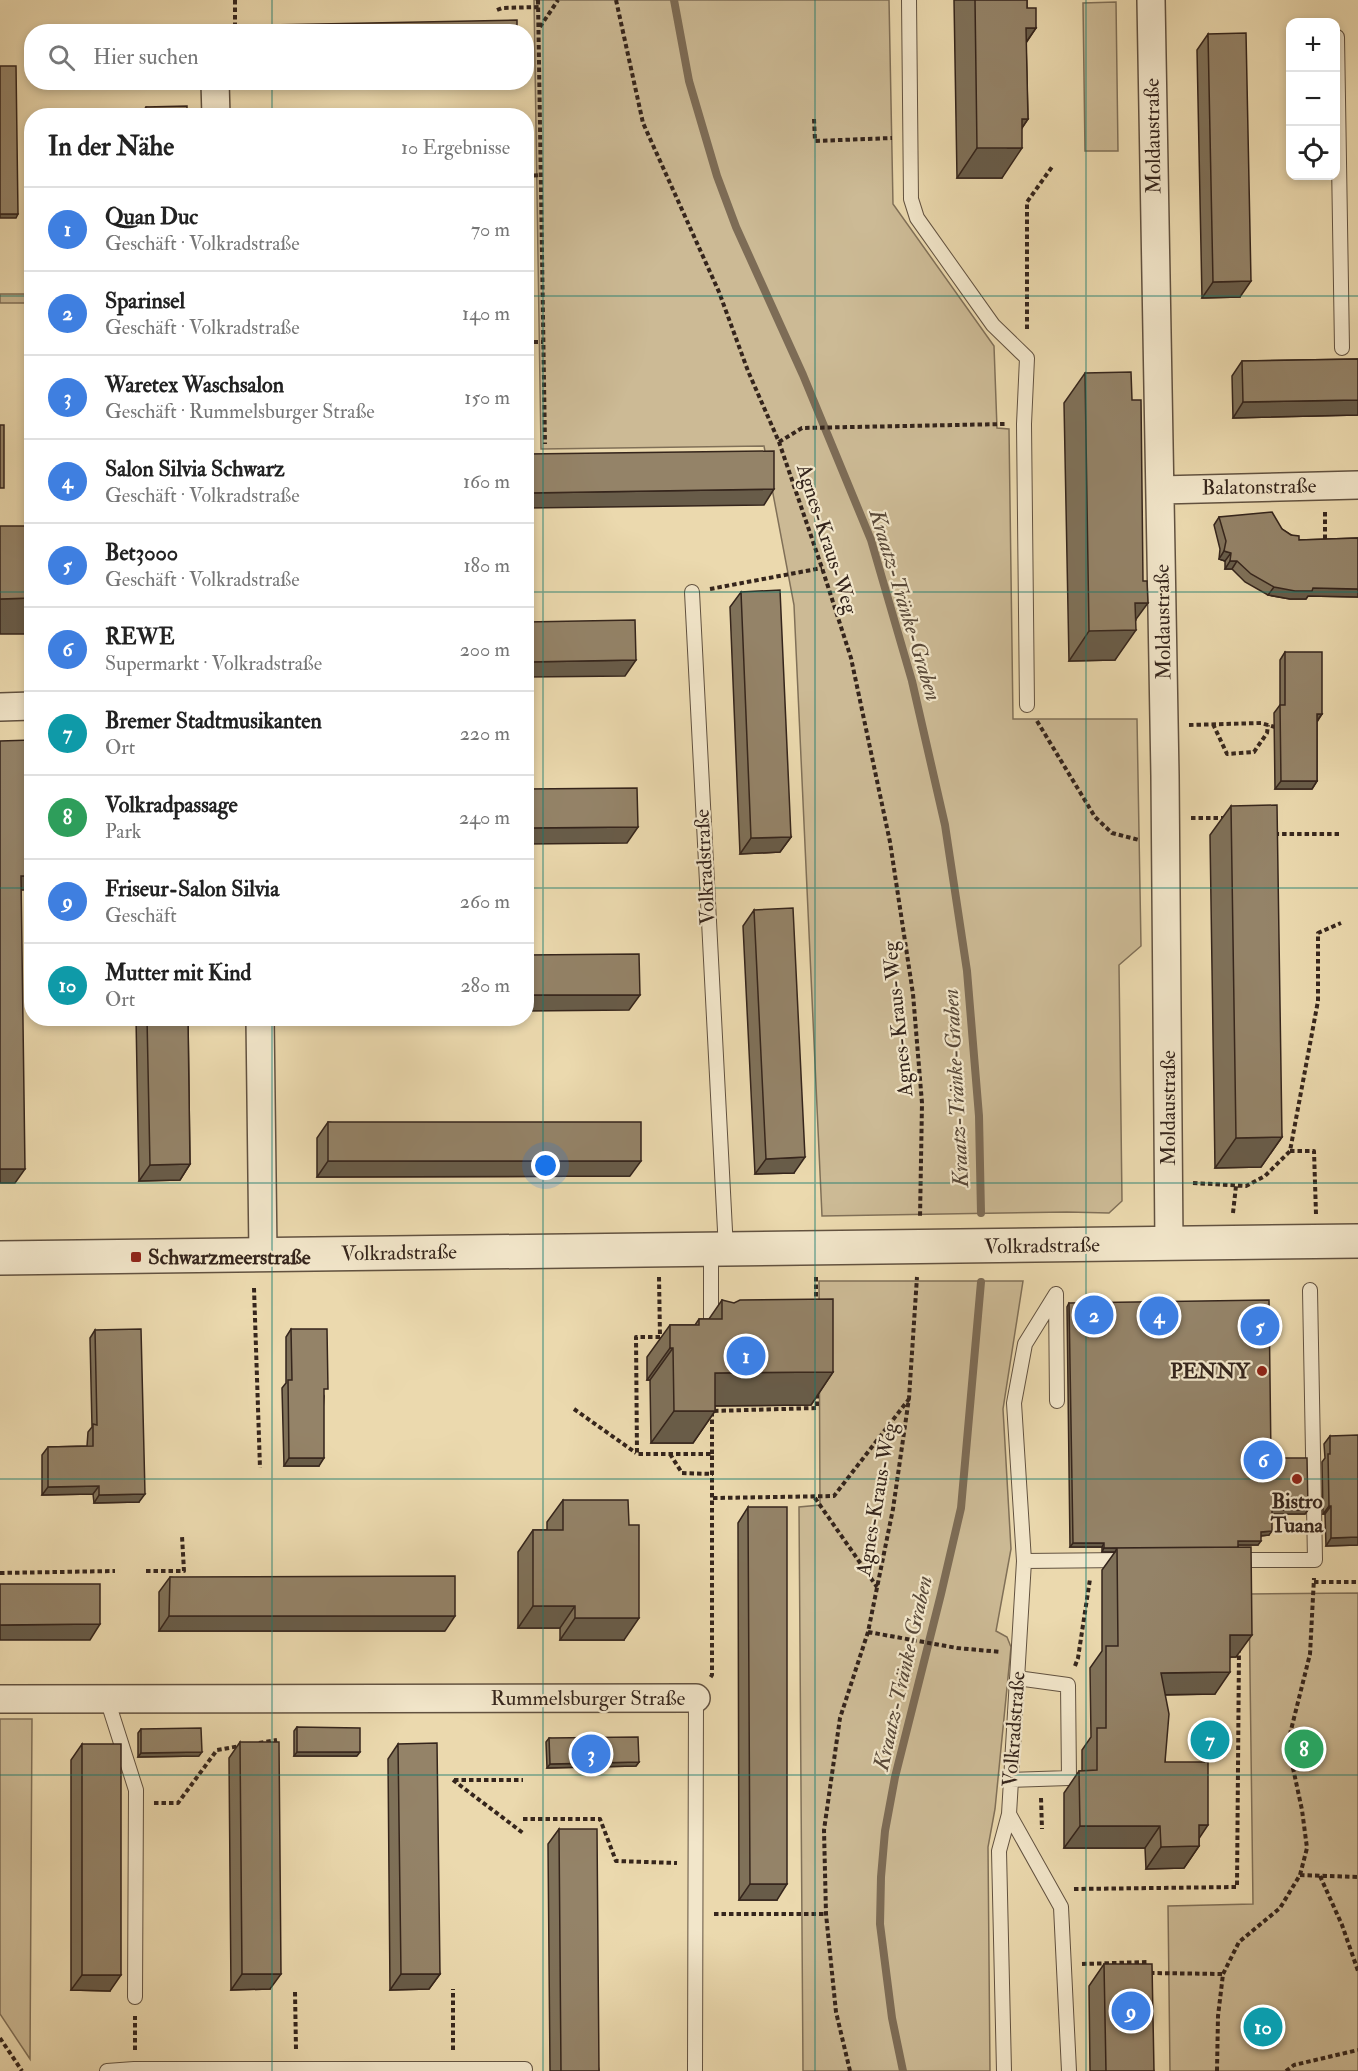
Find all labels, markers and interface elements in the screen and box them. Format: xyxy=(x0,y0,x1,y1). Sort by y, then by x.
map controls xyxy=(1286,18,1340,180)
button: + xyxy=(1286,18,1340,72)
search box xyxy=(24,24,534,90)
icon: search xyxy=(45,41,78,74)
text: Hier suchen xyxy=(93,43,199,71)
button: − xyxy=(1286,72,1340,126)
street label: Moldaustraße xyxy=(1138,78,1168,194)
button: locate xyxy=(1286,126,1340,180)
text: In der Nähe xyxy=(48,131,174,163)
text: 10 Ergebnisse xyxy=(401,135,510,160)
text: Quan Duc xyxy=(105,203,198,231)
text: 1 xyxy=(64,217,71,242)
text: 70 m xyxy=(471,217,510,242)
text: Geschäft · Volkradstraße xyxy=(105,231,300,256)
text: Sparinsel xyxy=(105,287,185,315)
text: 2 xyxy=(62,301,73,326)
text: 140 m xyxy=(462,301,510,326)
text: Geschäft · Volkradstraße xyxy=(105,315,300,340)
text: Waretex Waschsalon xyxy=(105,371,284,399)
text: 3 xyxy=(64,385,71,410)
text: 150 m xyxy=(464,385,510,410)
text: Geschäft · Rummelsburger Straße xyxy=(105,399,375,424)
text: Salon Silvia Schwarz xyxy=(105,455,285,483)
street label: Agnes-Kraus-Weg xyxy=(790,460,864,618)
text: 4 xyxy=(62,469,73,494)
text: 160 m xyxy=(463,469,510,494)
street label: Balatonstraße xyxy=(1201,472,1317,501)
text: Geschäft · Volkradstraße xyxy=(105,483,300,508)
water label: Kraatz-Tränke-Graben xyxy=(862,505,947,704)
text: Bet3000 xyxy=(105,539,178,567)
text: 5 xyxy=(63,553,72,578)
text: 180 m xyxy=(463,553,510,578)
street label: Moldaustraße xyxy=(1148,564,1178,680)
text: Geschäft · Volkradstraße xyxy=(105,567,300,592)
text: REWE xyxy=(105,623,175,651)
text: 6 xyxy=(62,637,73,662)
text: 200 m xyxy=(460,637,510,662)
text: Supermarkt · Volkradstraße xyxy=(105,651,322,676)
text: Bremer Stadtmusikanten xyxy=(105,707,322,735)
text: 7 xyxy=(63,721,72,746)
text: 220 m xyxy=(460,721,510,746)
text: Ort xyxy=(105,735,135,760)
text: Volkradpassage xyxy=(105,791,238,819)
text: 8 xyxy=(63,805,72,830)
text: 240 m xyxy=(459,805,510,830)
street label: Volkradstraße xyxy=(688,808,722,926)
text: Park xyxy=(105,819,141,844)
text: Friseur-Salon Silvia xyxy=(105,875,279,903)
text: 9 xyxy=(62,889,73,914)
text: 260 m xyxy=(460,889,510,914)
text: Geschäft xyxy=(105,903,177,928)
street label: Agnes-Kraus-Weg xyxy=(876,939,920,1099)
text: Mutter mit Kind xyxy=(105,959,251,987)
text: 10 xyxy=(59,973,76,998)
text: 280 m xyxy=(460,973,510,998)
text: Ort xyxy=(105,987,135,1012)
water label: Kraatz-Tränke-Graben xyxy=(937,988,975,1189)
street label: Moldaustraße xyxy=(1155,1050,1182,1166)
your location xyxy=(531,1151,560,1180)
street label: Volkradstraße xyxy=(984,1231,1100,1261)
street label: Volkradstraße xyxy=(341,1238,457,1268)
place label: Schwarzmeerstraße xyxy=(148,1244,311,1271)
marker: Schwarzmeerstraße xyxy=(129,1250,143,1264)
pin: 2 xyxy=(1074,1292,1114,1338)
pin: 4 xyxy=(1140,1294,1178,1338)
pin: 5 xyxy=(1240,1304,1280,1348)
pin: 1 xyxy=(726,1334,766,1378)
place label: PENNY xyxy=(1170,1358,1252,1385)
marker: PENNY xyxy=(1255,1364,1269,1378)
street label: Agnes-Kraus-Weg xyxy=(850,1419,904,1579)
pin: 6 xyxy=(1244,1438,1282,1482)
marker: Bistro Tuana xyxy=(1290,1472,1304,1486)
place label: Bistro Tuana xyxy=(1270,1488,1325,1539)
water label: Kraatz-Tränke-Graben xyxy=(867,1573,939,1774)
street label: Volkradstraße xyxy=(996,1670,1032,1788)
street label: Rummelsburger Straße xyxy=(491,1685,686,1712)
pin: 7 xyxy=(1190,1718,1230,1762)
pin: 8 xyxy=(1284,1726,1324,1772)
pin: 3 xyxy=(572,1732,610,1776)
pin: 9 xyxy=(1112,1988,1150,2034)
pin: 10 xyxy=(1244,2004,1282,2050)

